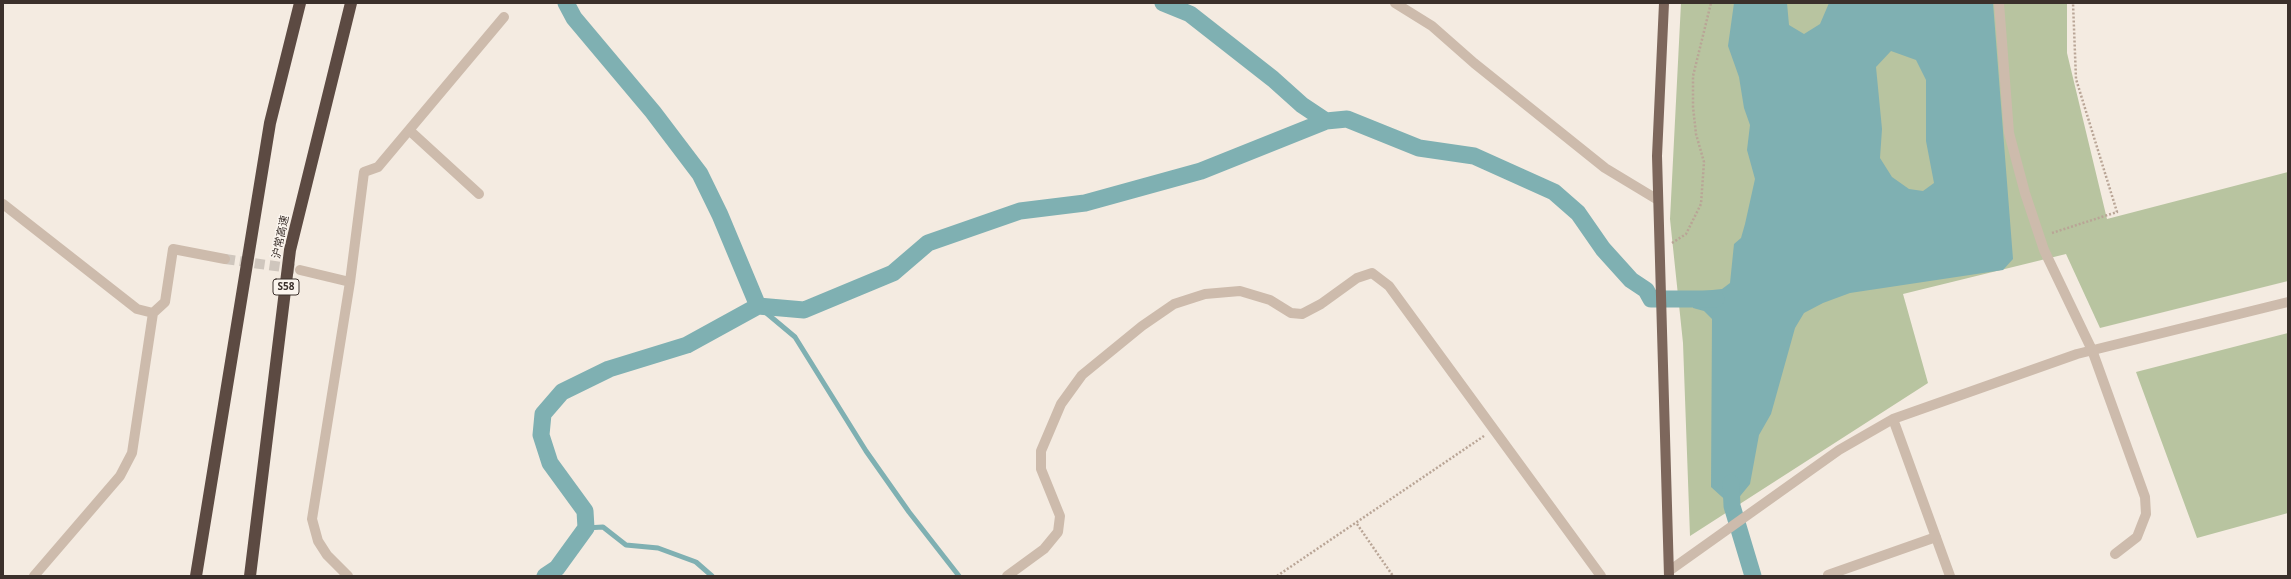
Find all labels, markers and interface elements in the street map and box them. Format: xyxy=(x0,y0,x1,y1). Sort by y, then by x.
street label: 沪常高速 xyxy=(270,214,292,260)
road number: S58 xyxy=(273,279,299,295)

